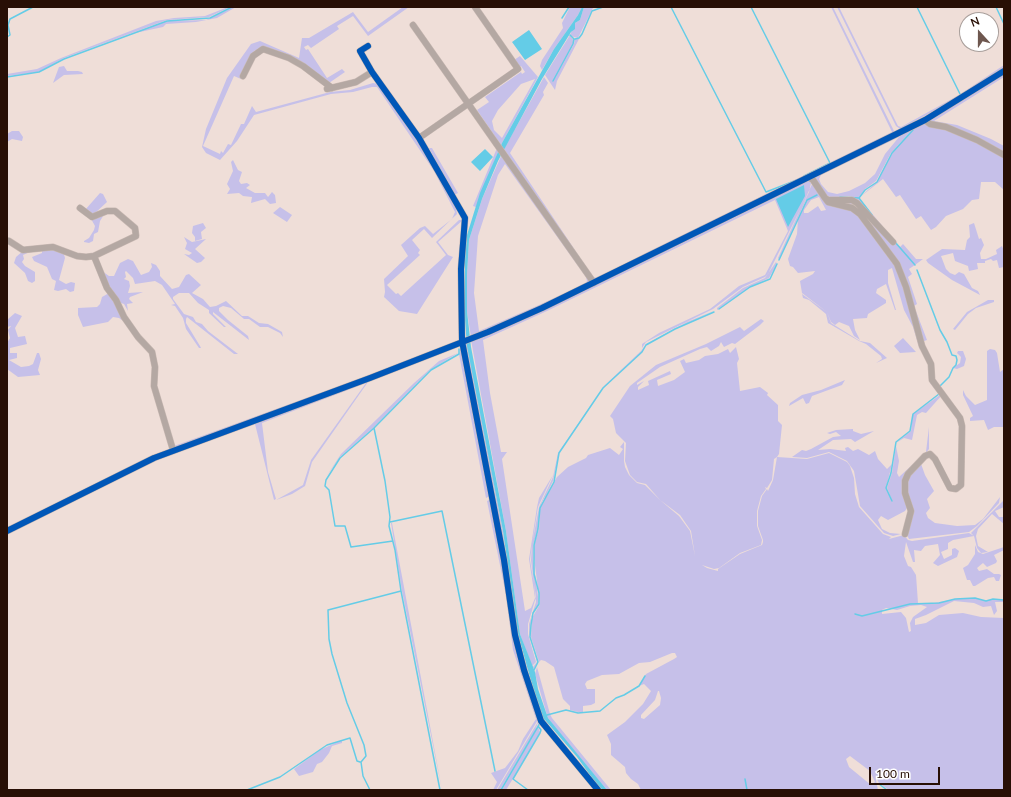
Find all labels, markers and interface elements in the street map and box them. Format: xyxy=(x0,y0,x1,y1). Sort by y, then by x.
north arrow xyxy=(959,12,999,52)
text: N xyxy=(969,14,981,29)
scale bar xyxy=(871,759,942,785)
text: 100 m xyxy=(876,766,910,781)

